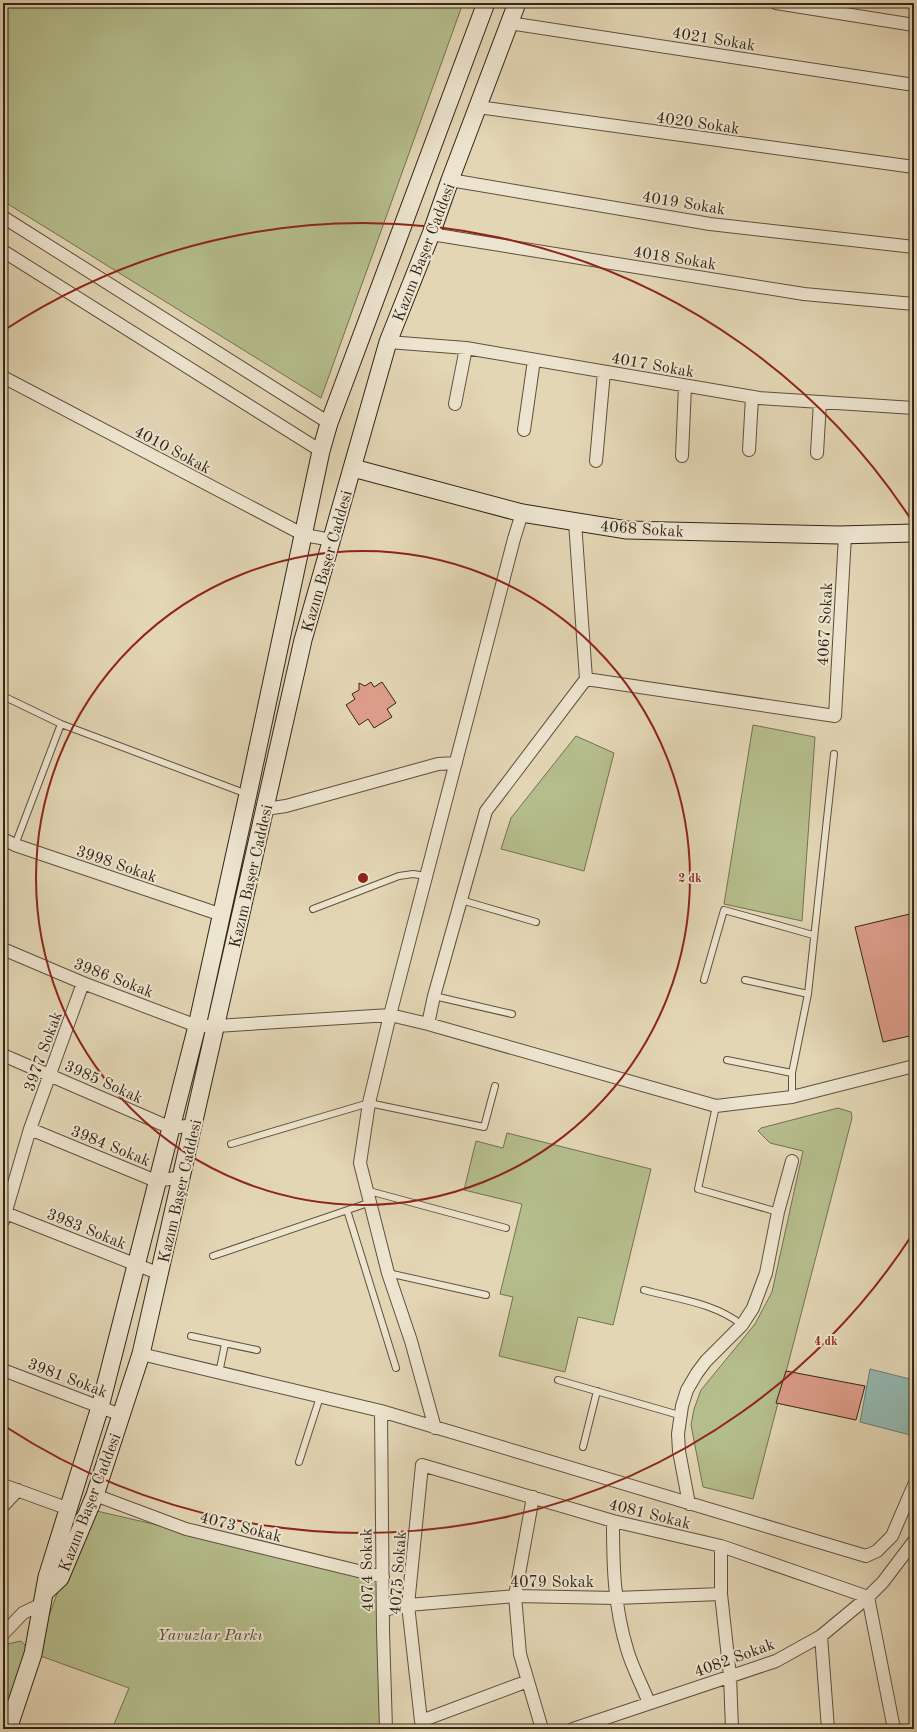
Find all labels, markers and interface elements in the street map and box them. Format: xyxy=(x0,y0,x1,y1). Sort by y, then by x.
street label: 4021 Sokak xyxy=(671,26,756,54)
street label: 4020 Sokak xyxy=(655,110,740,138)
street label: Kazım Başer Caddesi xyxy=(391,181,459,324)
street label: 4019 Sokak xyxy=(641,190,726,218)
street label: 4018 Sokak xyxy=(632,245,717,273)
street label: 4017 Sokak xyxy=(610,351,695,381)
street label: 4010 Sokak xyxy=(131,424,213,478)
street label: Kazım Başer Caddesi xyxy=(300,489,356,634)
street label: 4068 Sokak xyxy=(599,519,684,541)
street label: 4067 Sokak xyxy=(816,582,836,666)
street label: Kazım Başer Caddesi xyxy=(228,803,276,950)
street label: 3998 Sokak xyxy=(74,844,159,886)
centre of rings xyxy=(356,871,370,885)
text: 2 dk xyxy=(678,873,702,885)
street label: 3986 Sokak xyxy=(71,956,155,1001)
street label: 3977 Sokak xyxy=(22,1009,66,1094)
street label: 3985 Sokak xyxy=(62,1058,145,1107)
street label: Kazım Başer Caddesi xyxy=(157,1118,205,1265)
street label: 3984 Sokak xyxy=(68,1124,152,1170)
street label: 3983 Sokak xyxy=(44,1207,128,1253)
text: 4 dk xyxy=(814,1336,838,1348)
street label: 3981 Sokak xyxy=(25,1356,109,1401)
street label: Kazım Başer Caddesi xyxy=(57,1431,125,1574)
street label: 4081 Sokak xyxy=(607,1497,692,1533)
street label: 4073 Sokak xyxy=(198,1510,283,1546)
street label: 4074 Sokak xyxy=(359,1528,377,1612)
street label: 4075 Sokak xyxy=(388,1531,410,1616)
street label: 4079 Sokak xyxy=(510,1575,594,1591)
park label: Yavuzlar Parkı xyxy=(157,1628,263,1644)
street label: 4082 Sokak xyxy=(692,1637,777,1681)

